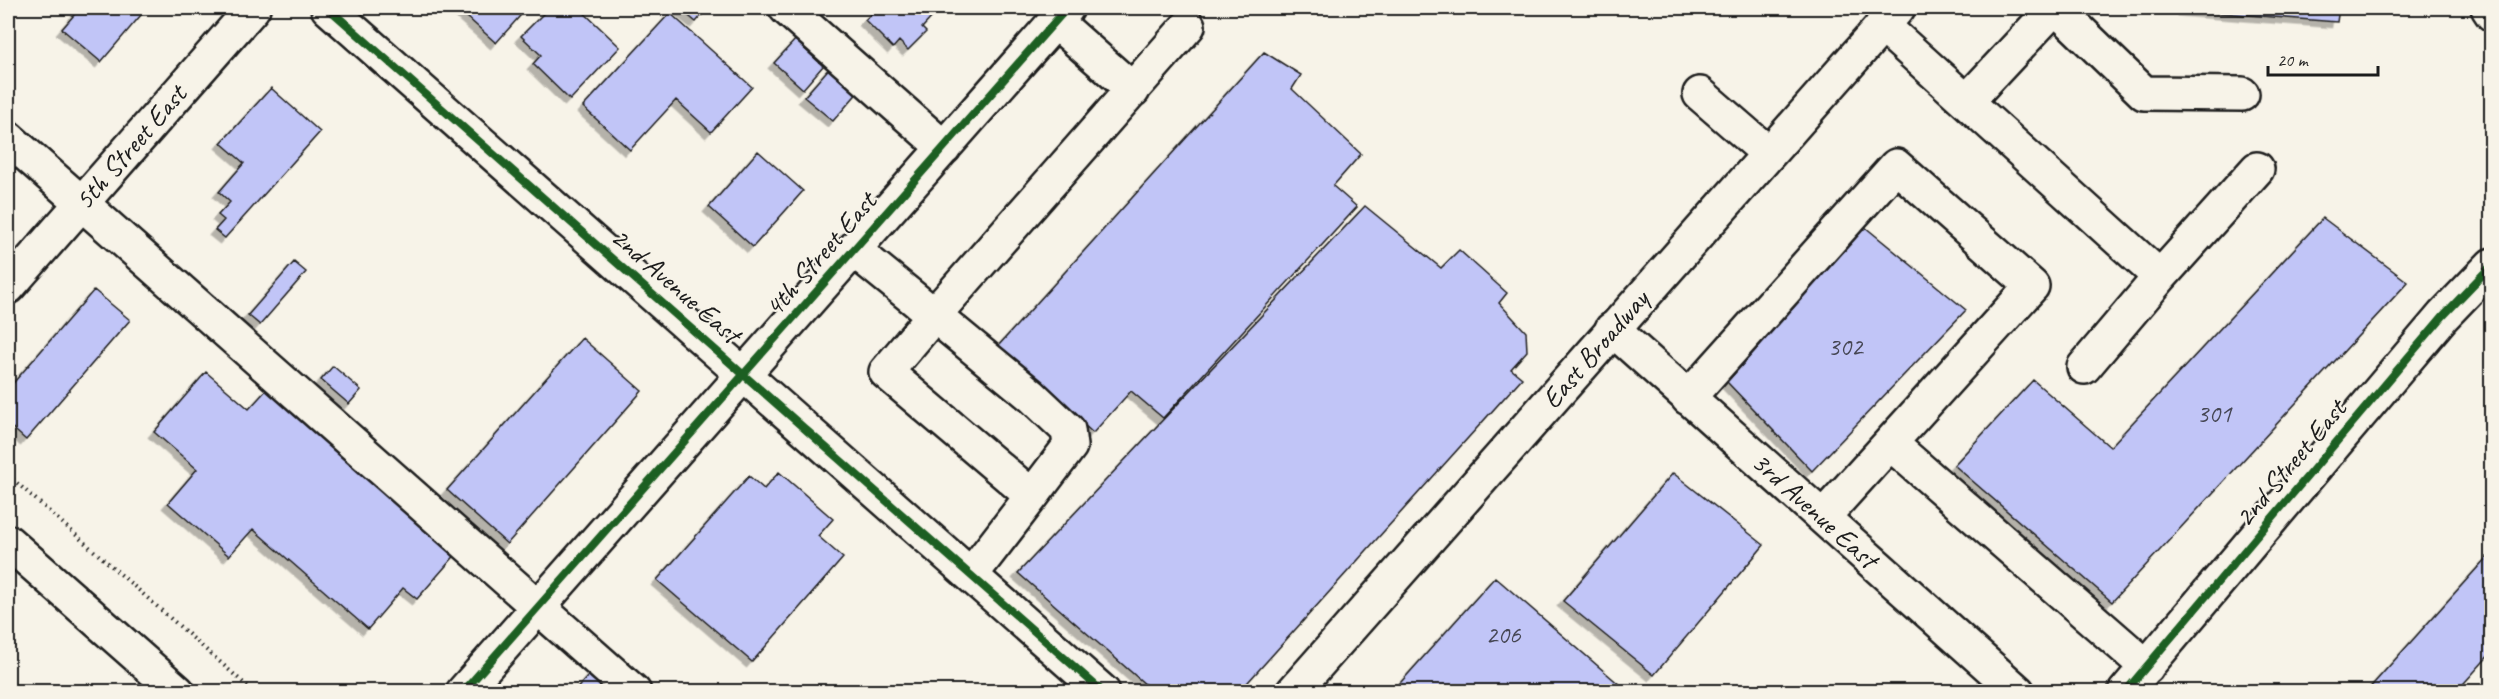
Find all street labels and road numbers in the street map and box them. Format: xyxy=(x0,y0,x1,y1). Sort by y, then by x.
street label: 5th Street East xyxy=(66,75,195,216)
street label: 4th Street East xyxy=(756,182,885,323)
street label: 2nd Avenue East xyxy=(604,219,751,353)
street label: East Broadway xyxy=(1534,281,1658,416)
street label: 2nd Street East xyxy=(2227,390,2355,534)
street label: 3rd Avenue East xyxy=(1745,444,1888,578)

